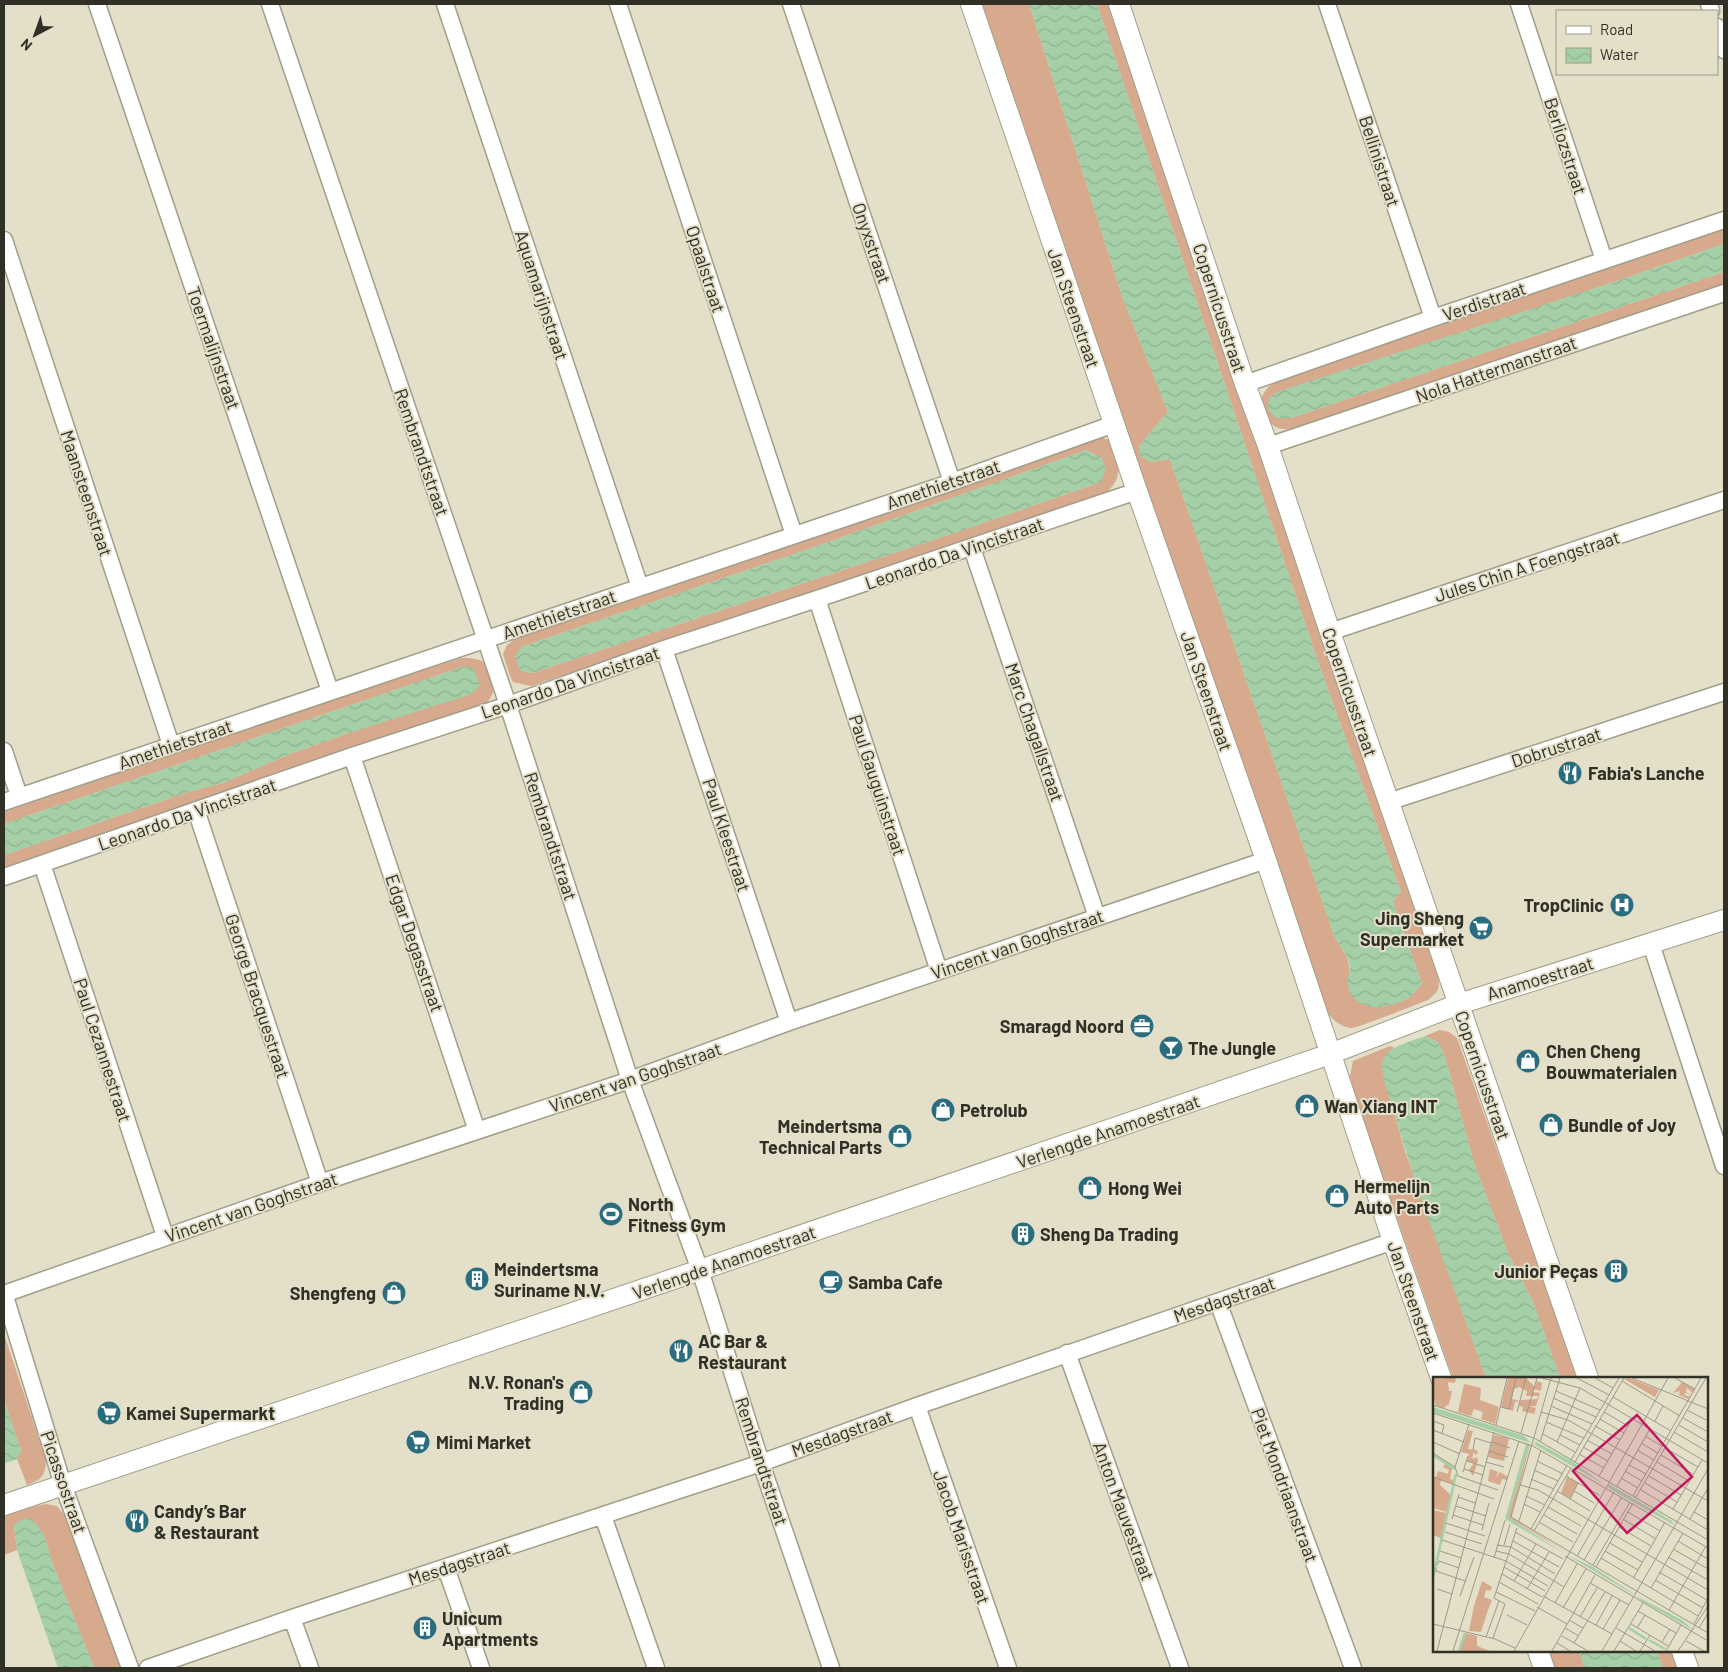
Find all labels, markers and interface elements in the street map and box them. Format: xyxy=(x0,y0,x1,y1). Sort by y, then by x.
north arrow xyxy=(10,10,60,60)
legend xyxy=(1556,10,1718,75)
text: Road xyxy=(1600,20,1633,38)
text: N xyxy=(17,36,35,55)
text: Water xyxy=(1600,45,1639,63)
street label: Berliozstraat xyxy=(1540,95,1592,197)
street label: Bellinistraat xyxy=(1355,113,1405,209)
street label: Onyxstraat xyxy=(848,200,896,286)
street label: Opaalstraat xyxy=(682,223,730,315)
street label: Aquamarijnstraat xyxy=(511,227,573,363)
street label: Copernicusstraat xyxy=(1189,240,1251,376)
street label: Jan Steenstraat xyxy=(1043,245,1105,371)
street label: Verdistraat xyxy=(1439,276,1529,326)
street label: Toermalijnstraat xyxy=(183,284,245,412)
street label: Nola Hattermanstraat xyxy=(1412,331,1580,407)
street label: Rembrandtstraat xyxy=(390,385,454,519)
street label: Maansteenstraat xyxy=(56,427,118,559)
street label: Amethietstraat xyxy=(883,454,1003,514)
street label: Leonardo Da Vincistraat xyxy=(862,512,1046,594)
street label: Jules Chin A Foengstraat xyxy=(1432,526,1622,606)
street label: Amethietstraat xyxy=(499,584,619,644)
street label: Copernicusstraat xyxy=(1318,625,1382,759)
street label: Jan Steenstraat xyxy=(1176,628,1238,754)
street label: Leonardo Da Vincistraat xyxy=(478,641,662,723)
street label: Marc Chagallstraat xyxy=(1001,660,1069,804)
street label: Paul Gauguinstraat xyxy=(845,712,911,858)
street label: Amethietstraat xyxy=(115,714,235,774)
street label: Dobrustraat xyxy=(1508,722,1604,772)
restaurant icon: Fabia's Lanche xyxy=(1557,760,1583,786)
place label: Fabia's Lanche xyxy=(1588,762,1705,784)
street label: Rembrandtstraat xyxy=(520,769,582,903)
street label: Leonardo Da Vincistraat xyxy=(95,773,279,855)
street label: Paul Kleestraat xyxy=(698,776,756,894)
street label: Edgar Degasstraat xyxy=(381,871,449,1015)
hospital icon: TropClinic xyxy=(1609,892,1635,918)
place label: TropClinic xyxy=(1524,894,1604,916)
street label: Vincent van Goghstraat xyxy=(928,904,1106,984)
place label: Jing Sheng Supermarket xyxy=(1360,907,1464,950)
street label: George Bracquestraat xyxy=(221,911,295,1081)
supermarket icon: Jing Sheng Supermarket xyxy=(1468,915,1494,941)
street label: Anamoestraat xyxy=(1484,951,1596,1005)
street label: Paul Cezannestraat xyxy=(69,975,137,1125)
street label: Copernicusstraat xyxy=(1451,1008,1515,1142)
office icon: Smaragd Noord xyxy=(1129,1013,1155,1039)
place label: Smaragd Noord xyxy=(1000,1015,1124,1037)
bar icon: The Jungle xyxy=(1158,1035,1184,1061)
street label: Vincent van Goghstraat xyxy=(546,1037,724,1117)
place label: The Jungle xyxy=(1188,1037,1276,1059)
place label: Chen Cheng Bouwmaterialen xyxy=(1546,1040,1677,1083)
shop icon: Chen Cheng Bouwmaterialen xyxy=(1515,1048,1541,1074)
street label: Verlengde Anamoestraat xyxy=(1013,1089,1203,1173)
shop icon: Wan Xiang INT xyxy=(1294,1093,1320,1119)
place label: Wan Xiang INT xyxy=(1324,1095,1438,1117)
shop icon: Petrolub xyxy=(930,1097,956,1123)
place label: Petrolub xyxy=(960,1099,1028,1121)
shop icon: Bundle of Joy xyxy=(1538,1112,1564,1138)
place label: Bundle of Joy xyxy=(1568,1114,1676,1136)
place label: Meindertsma Technical Parts xyxy=(759,1115,882,1158)
shop icon: Meindertsma Technical Parts xyxy=(887,1123,913,1149)
street label: Vincent van Goghstraat xyxy=(162,1167,340,1247)
shop icon: Hong Wei xyxy=(1077,1175,1103,1201)
place label: Hermelijn Auto Parts xyxy=(1354,1175,1439,1218)
place label: Hong Wei xyxy=(1108,1177,1182,1199)
shop icon: Hermelijn Auto Parts xyxy=(1324,1183,1350,1209)
place label: North Fitness Gym xyxy=(628,1193,726,1236)
sports icon: North Fitness Gym xyxy=(598,1201,624,1227)
street label: Verlengde Anamoestraat xyxy=(629,1220,819,1304)
building icon: Sheng Da Trading xyxy=(1010,1221,1036,1247)
place label: Sheng Da Trading xyxy=(1040,1223,1178,1245)
street label: Jan Steenstraat xyxy=(1383,1238,1445,1364)
place label: Meindertsma Suriname N.V. xyxy=(494,1258,605,1301)
building icon: Junior Peças xyxy=(1603,1258,1629,1284)
place label: Junior Peças xyxy=(1494,1260,1598,1282)
building icon: Meindertsma Suriname N.V. xyxy=(464,1266,490,1292)
cafe icon: Samba Cafe xyxy=(818,1269,844,1295)
place label: Samba Cafe xyxy=(848,1271,943,1293)
street label: Mesdagstraat xyxy=(1170,1271,1278,1327)
shop icon: Shengfeng xyxy=(381,1280,407,1306)
place label: Shengfeng xyxy=(290,1282,376,1304)
place label: AC Bar & Restaurant xyxy=(698,1330,787,1373)
restaurant icon: AC Bar & Restaurant xyxy=(668,1338,694,1364)
place label: N.V. Ronan's Trading xyxy=(468,1371,564,1414)
inset map xyxy=(1433,1377,1708,1652)
shop icon: N.V. Ronan's Trading xyxy=(568,1379,594,1405)
street label: Rembrandtstraat xyxy=(731,1394,793,1528)
supermarket icon: Kamei Supermarkt xyxy=(96,1400,122,1426)
place label: Kamei Supermarkt xyxy=(126,1402,275,1424)
street label: Mesdagstraat xyxy=(788,1405,896,1461)
street label: Piet Mondriaanstraat xyxy=(1247,1405,1323,1565)
street label: Picassostraat xyxy=(36,1428,92,1536)
supermarket icon: Mimi Market xyxy=(405,1429,431,1455)
place label: Mimi Market xyxy=(436,1431,531,1453)
street label: Anton Mauvestraat xyxy=(1089,1439,1159,1583)
street label: Jacob Marisstraat xyxy=(929,1467,995,1607)
place label: Candy’s Bar & Restaurant xyxy=(154,1500,259,1543)
restaurant icon: Candy’s Bar & Restaurant xyxy=(124,1508,150,1534)
street label: Mesdagstraat xyxy=(405,1536,513,1590)
place label: Unicum Apartments xyxy=(442,1607,538,1650)
building icon: Unicum Apartments xyxy=(412,1615,438,1641)

